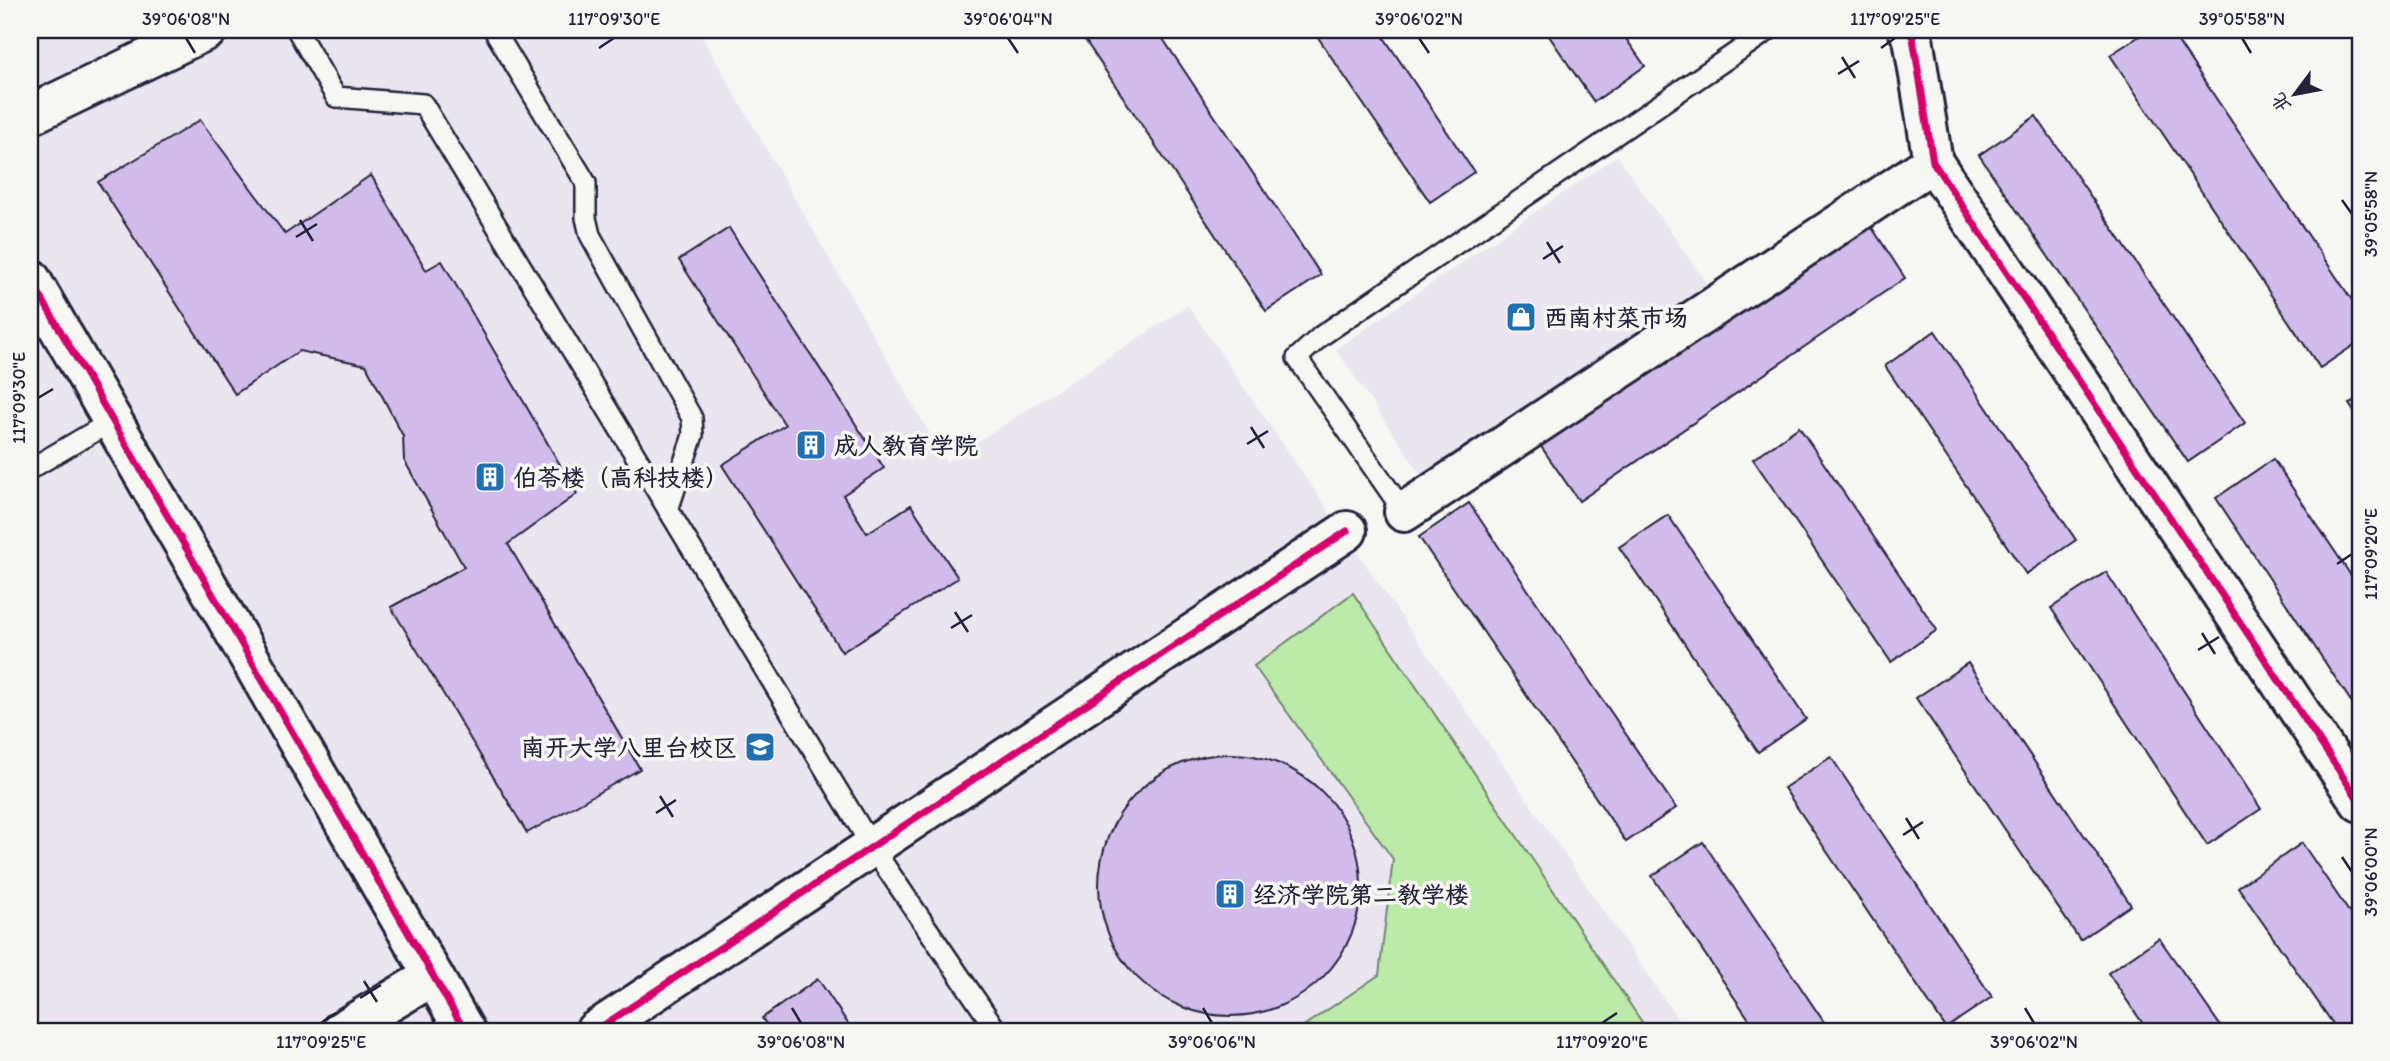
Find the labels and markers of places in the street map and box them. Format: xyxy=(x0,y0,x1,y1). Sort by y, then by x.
shop icon: 西南村菜市场 xyxy=(1504,300,1538,334)
place label: 西南村菜市场 xyxy=(1544,303,1688,332)
building icon: 成人教育学院 xyxy=(794,428,828,462)
place label: 成人教育学院 xyxy=(834,431,978,460)
building icon: 伯苓楼（高科技楼） xyxy=(473,460,507,494)
place label: 伯苓楼（高科技楼） xyxy=(513,463,729,492)
school or university icon: 南开大学八里台校区 xyxy=(743,730,777,764)
place label: 南开大学八里台校区 xyxy=(521,733,737,762)
building icon: 经济学院第二教学楼 xyxy=(1213,877,1247,911)
place label: 经济学院第二教学楼 xyxy=(1253,880,1469,909)

